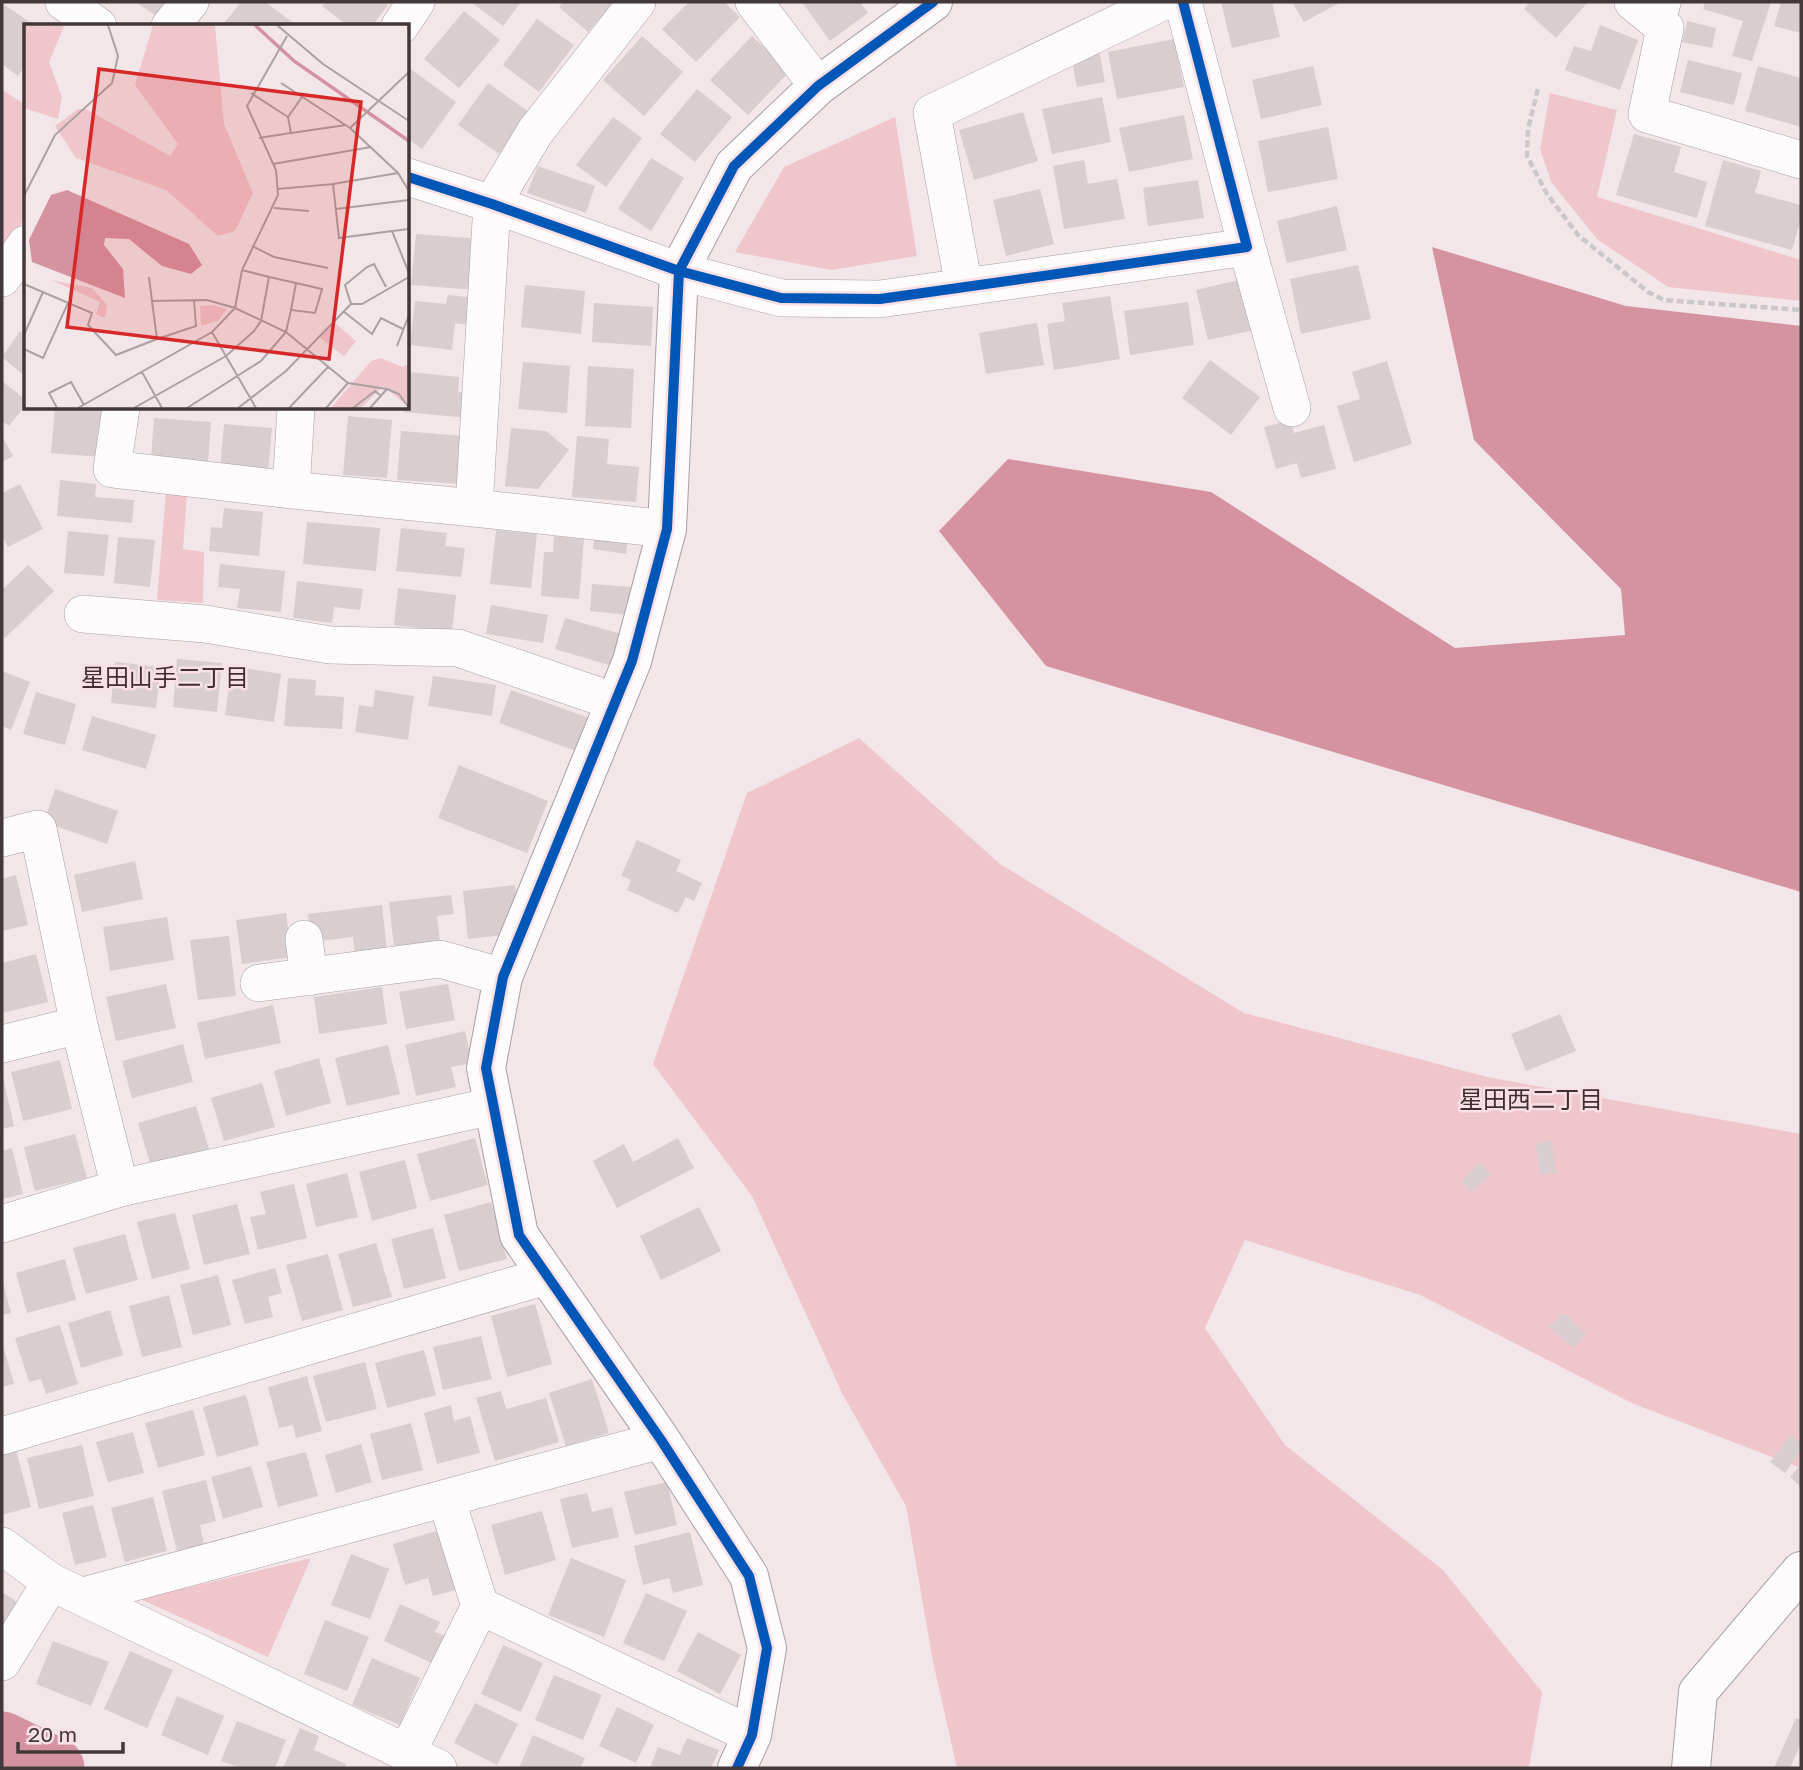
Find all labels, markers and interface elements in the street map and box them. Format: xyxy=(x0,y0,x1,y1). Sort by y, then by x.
inset map xyxy=(24,24,410,410)
district label: 星田山手二丁目 xyxy=(81,662,249,691)
district label: 星田西二丁目 xyxy=(1459,1084,1603,1113)
scale bar xyxy=(18,1710,122,1754)
text: 20 m xyxy=(28,1721,77,1747)

